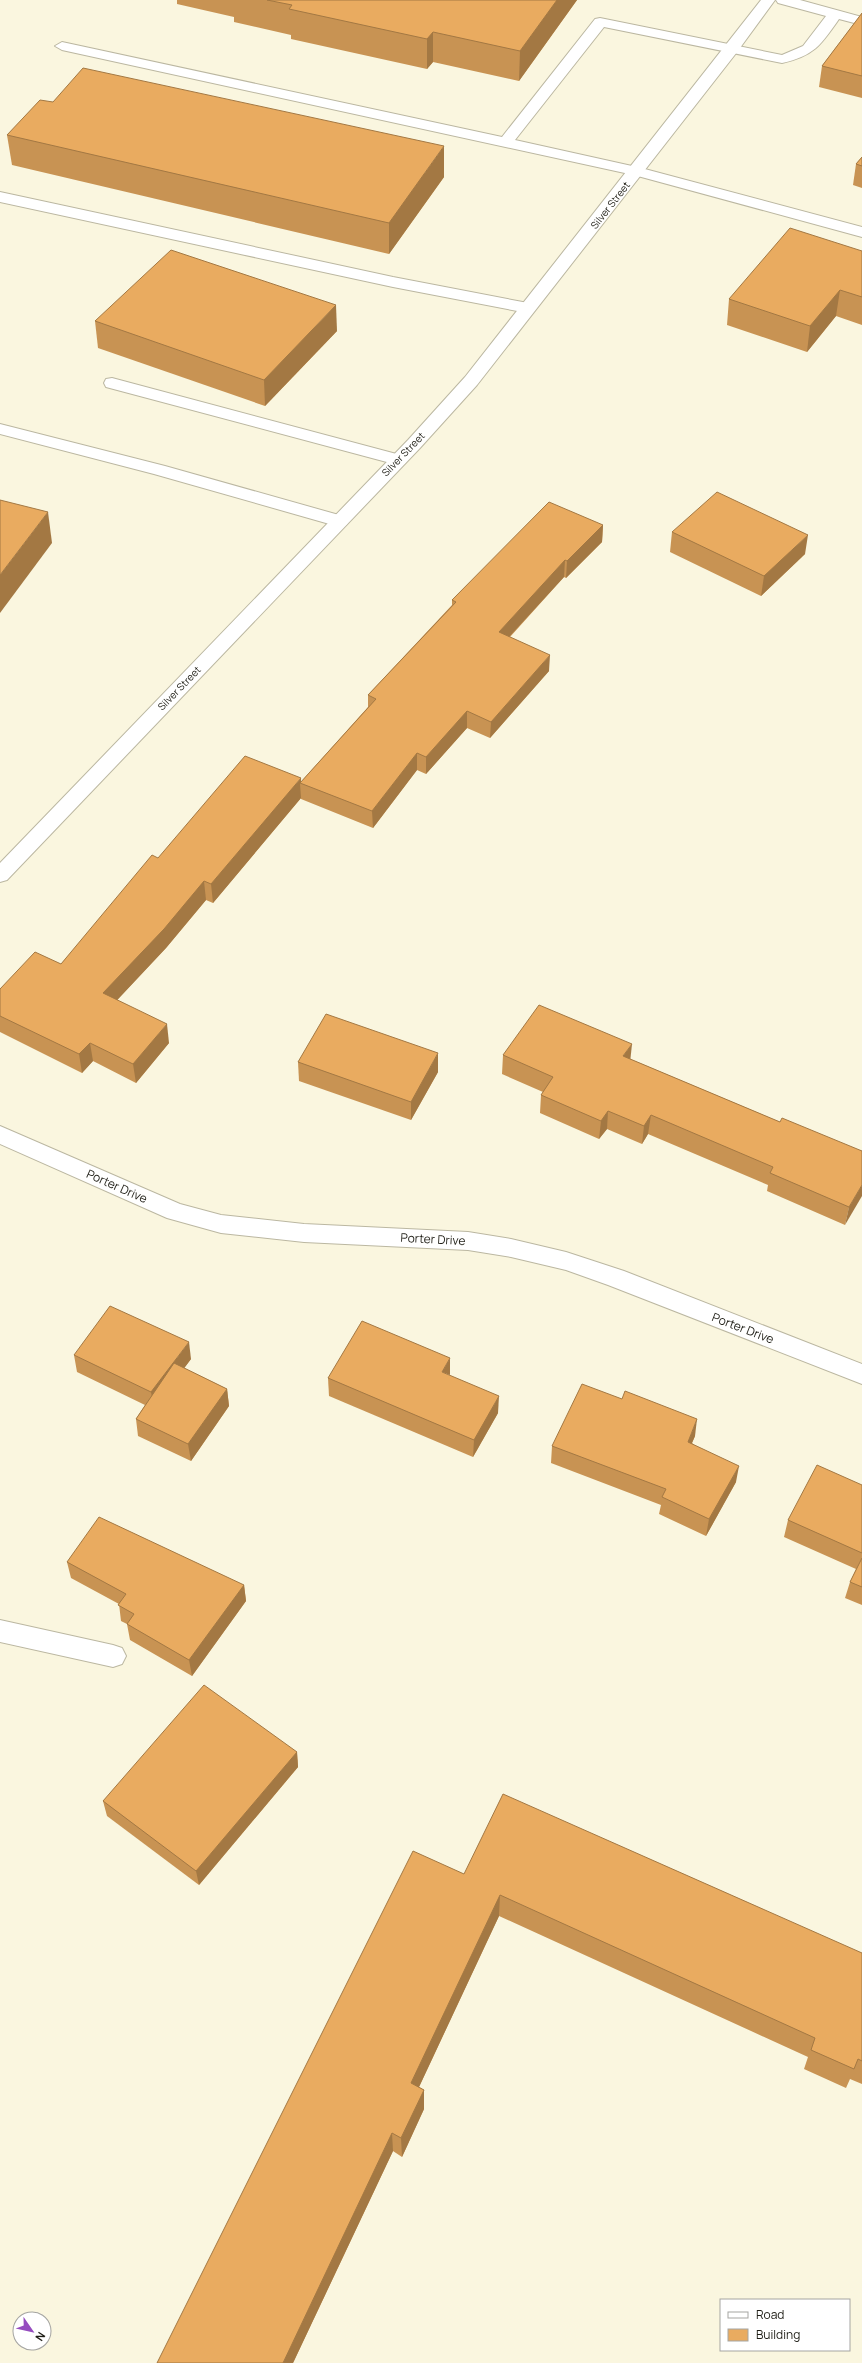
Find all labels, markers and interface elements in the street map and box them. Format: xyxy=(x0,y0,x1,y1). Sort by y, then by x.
street label: Silver Street xyxy=(587,178,633,232)
street label: Silver Street xyxy=(378,429,428,479)
street label: Silver Street xyxy=(154,663,204,713)
street label: Porter Drive xyxy=(84,1165,150,1207)
street label: Porter Drive xyxy=(400,1229,466,1249)
street label: Porter Drive xyxy=(710,1308,776,1348)
legend xyxy=(720,2299,850,2351)
text: Road xyxy=(756,2306,784,2323)
north arrow xyxy=(12,2311,52,2351)
text: Building xyxy=(756,2326,800,2343)
text: N xyxy=(32,2329,49,2344)

